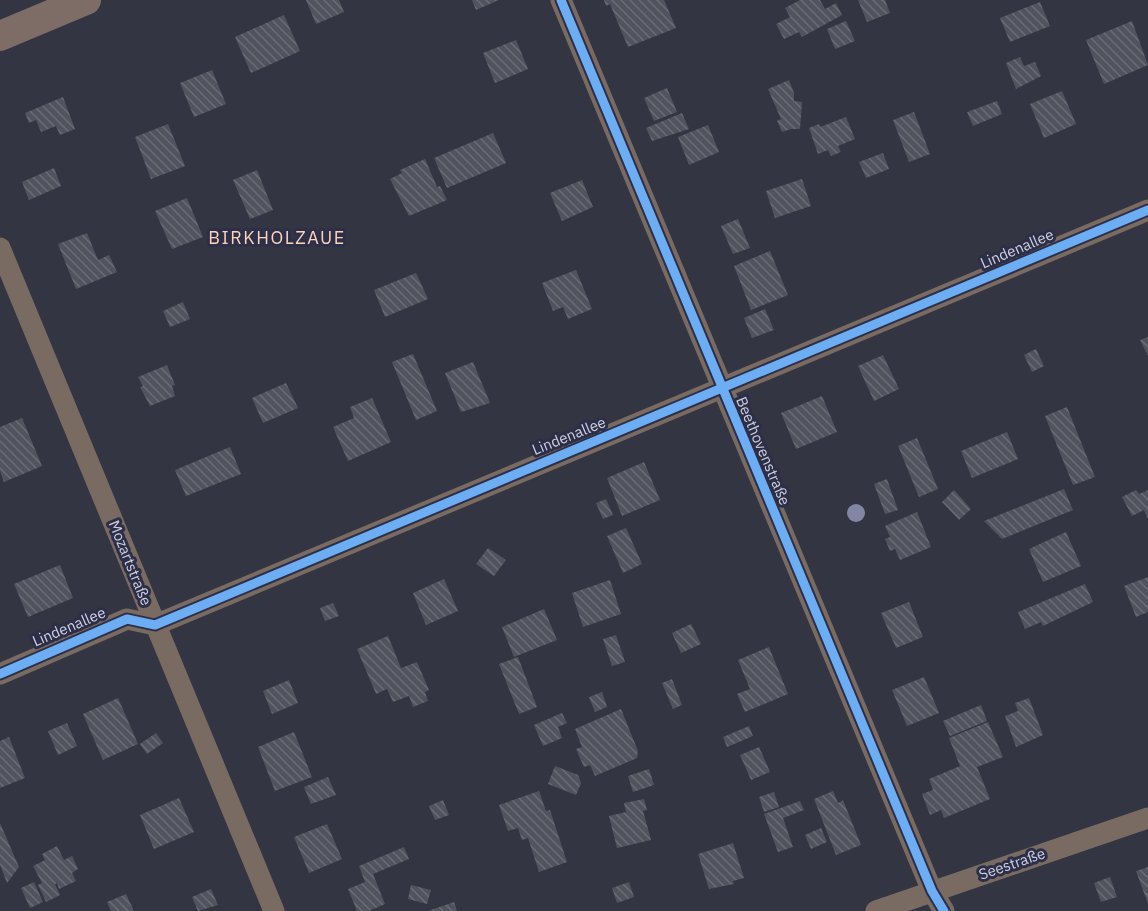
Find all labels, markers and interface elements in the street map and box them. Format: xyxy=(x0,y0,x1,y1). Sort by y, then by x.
street label: Lindenallee xyxy=(977,225,1056,272)
district label: BIRKHOLZAUE xyxy=(208,226,346,249)
street label: Beethovenstraße xyxy=(732,394,795,508)
street label: Lindenallee xyxy=(529,412,608,459)
street label: Mozartstraße xyxy=(105,518,156,608)
street label: Lindenallee xyxy=(29,603,108,650)
street label: Seestraße xyxy=(976,843,1048,884)

